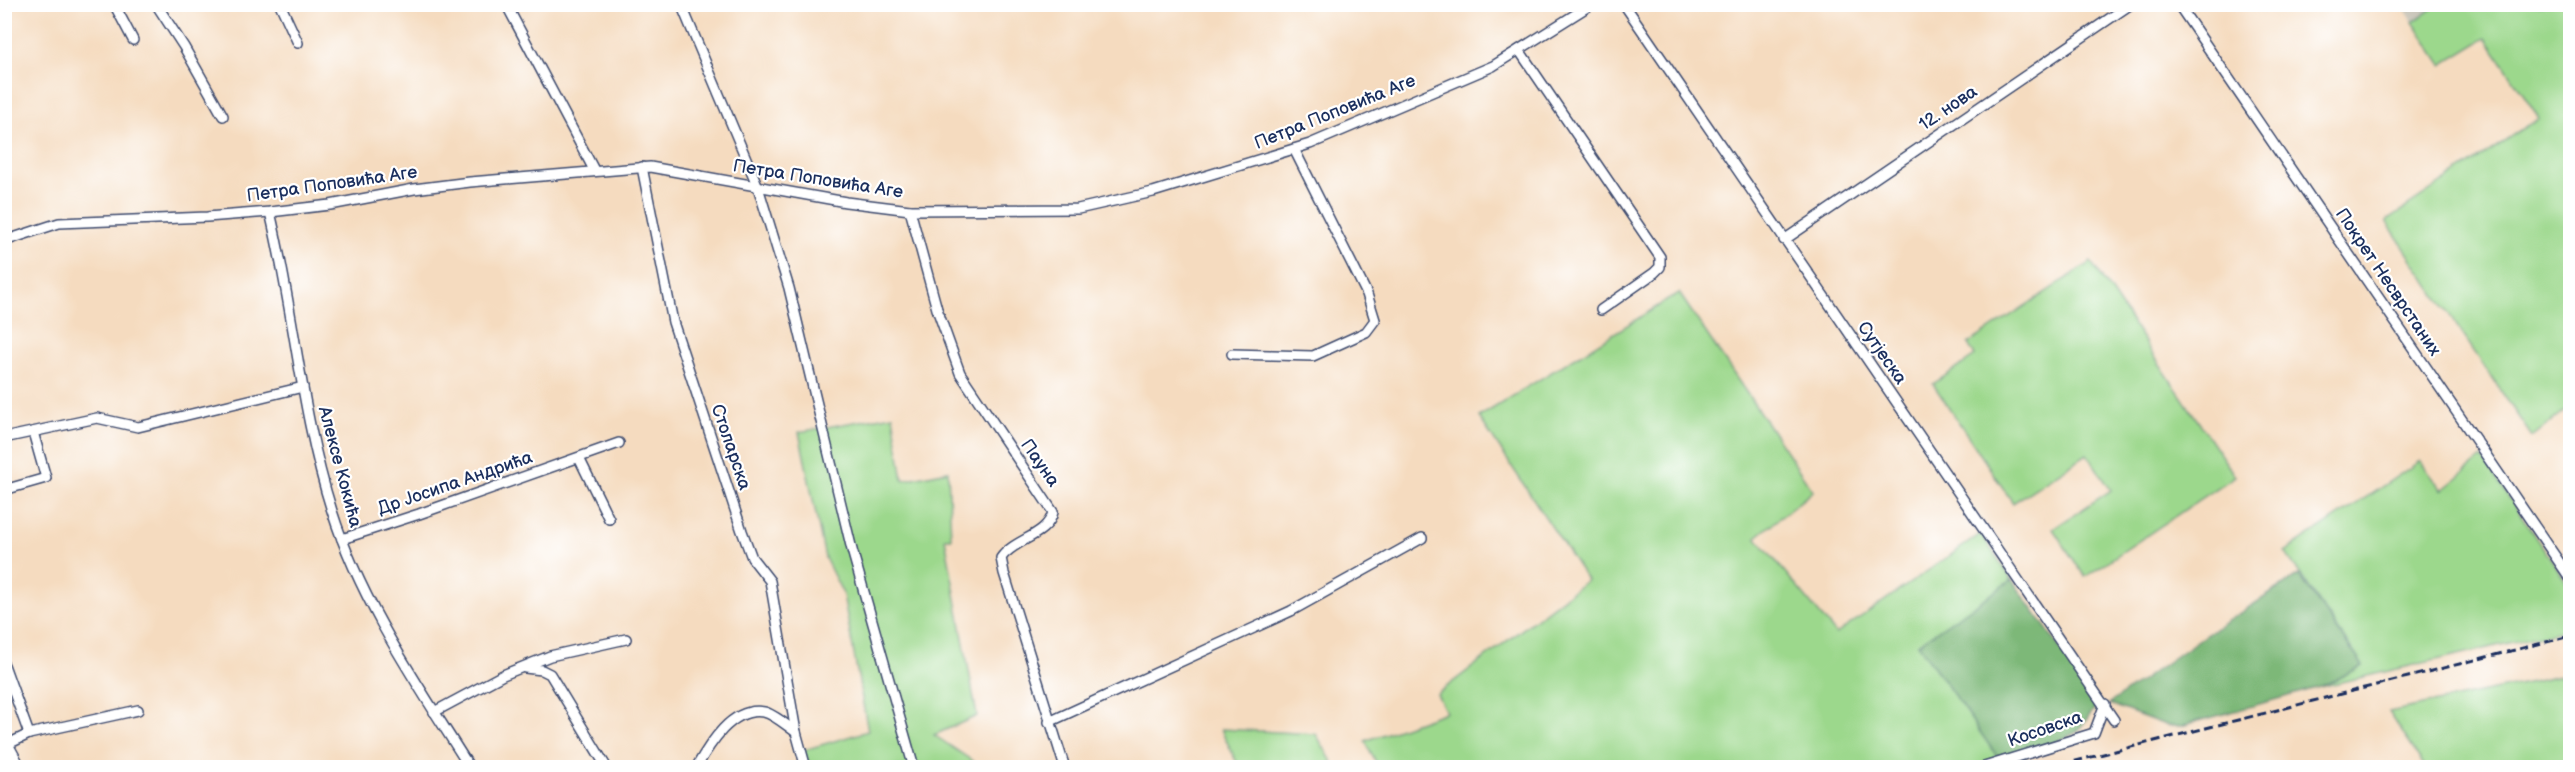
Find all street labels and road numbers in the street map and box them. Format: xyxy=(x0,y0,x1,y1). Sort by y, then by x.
street label: Петра Поповића Аге xyxy=(1251,70,1419,154)
street label: 12. нова xyxy=(1915,81,1981,135)
street label: Петра Поповића Аге xyxy=(731,155,905,203)
street label: Петра Поповића Аге xyxy=(245,162,419,206)
street label: Покрет Несврстаних xyxy=(2331,204,2445,360)
street label: Сутјеска xyxy=(1853,318,1911,389)
street label: Столарска xyxy=(707,401,756,493)
street label: Алексе Кокића xyxy=(314,403,366,530)
street label: Пауна xyxy=(1016,435,1064,491)
street label: Др Јосипа Андрића xyxy=(375,447,535,519)
street label: Косовска xyxy=(2005,706,2085,752)

